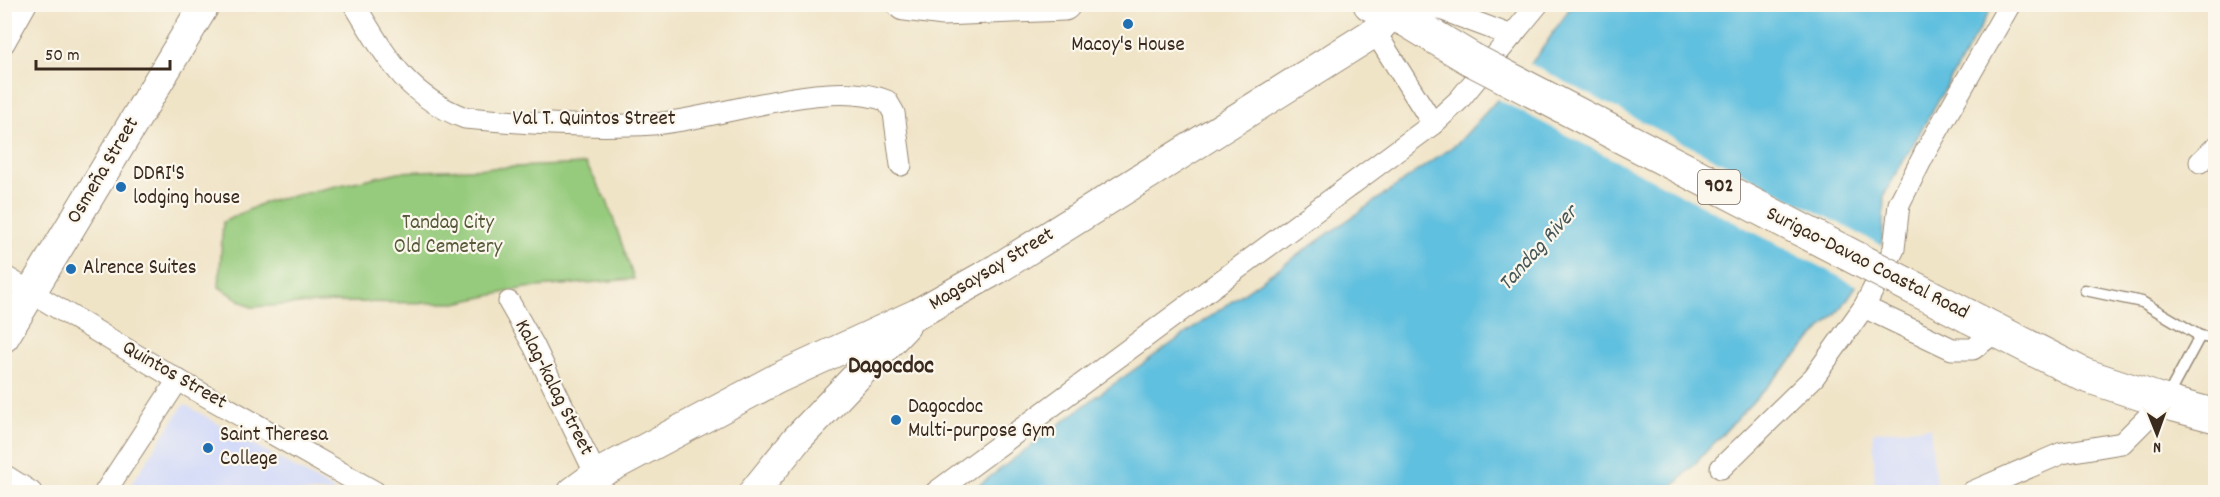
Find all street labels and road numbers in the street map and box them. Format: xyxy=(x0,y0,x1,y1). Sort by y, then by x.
street label: Val T. Quintos Street xyxy=(512,105,676,135)
street label: Osmeña Street xyxy=(60,112,148,230)
road number: 902 xyxy=(1698,170,1740,204)
street label: Surigao-Davao Coastal Road xyxy=(1760,200,1974,328)
street label: Magsaysay Street xyxy=(924,221,1061,319)
street label: Kalag-kalag Street xyxy=(506,315,600,461)
street label: Quintos Street xyxy=(116,334,232,418)

